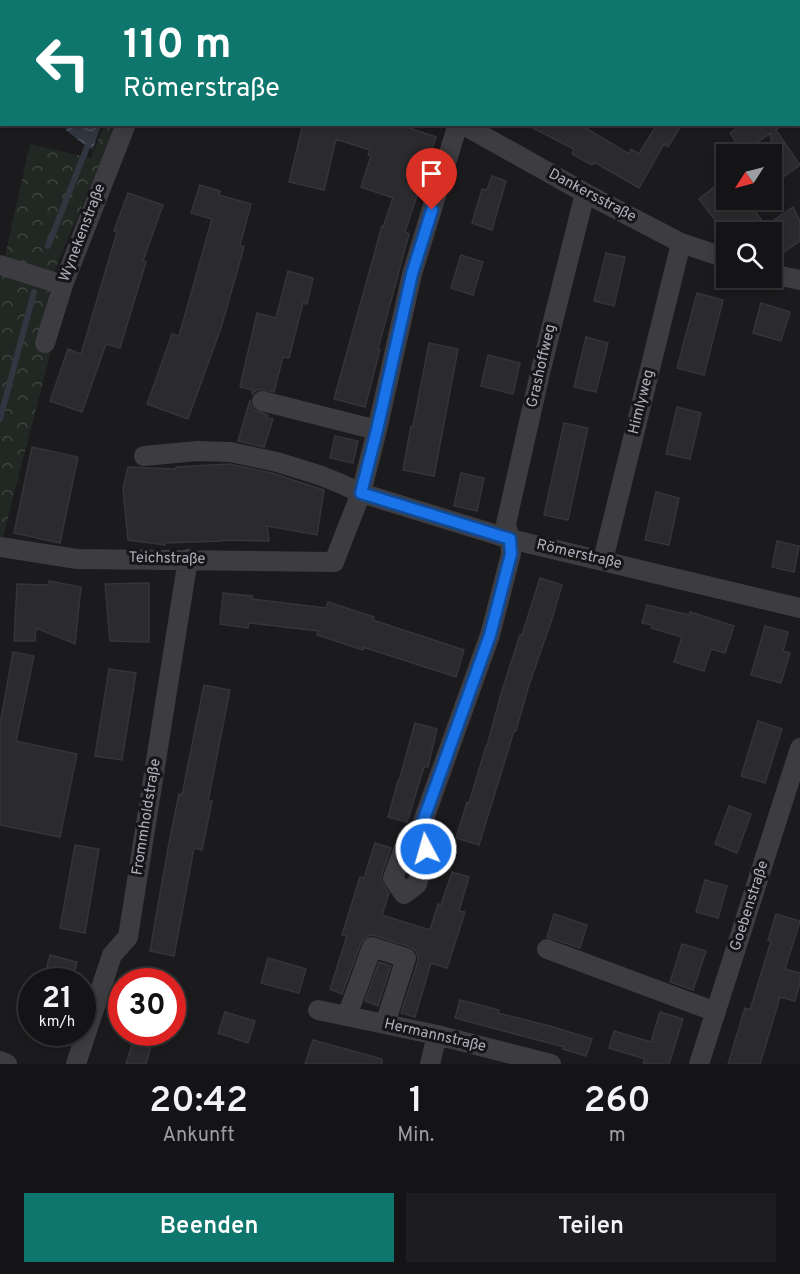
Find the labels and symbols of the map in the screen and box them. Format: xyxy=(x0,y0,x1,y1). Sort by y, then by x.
north arrow xyxy=(716,144,782,210)
pin xyxy=(406,148,457,210)
street label: Dankersstraße xyxy=(545,165,639,227)
street label: Wynekenstraße xyxy=(56,181,110,285)
street label: Grashoffweg xyxy=(523,322,561,410)
street label: Himlyweg xyxy=(625,368,659,436)
street label: Römerstraße xyxy=(534,536,624,574)
street label: Teichstraße xyxy=(128,549,206,569)
street label: Frommholdstraße xyxy=(128,757,166,877)
position arrow xyxy=(394,817,458,881)
street label: Goebenstraße xyxy=(726,858,774,954)
speed limit sign: 30 xyxy=(108,968,186,1046)
street label: Hermannstraße xyxy=(382,1015,488,1057)

